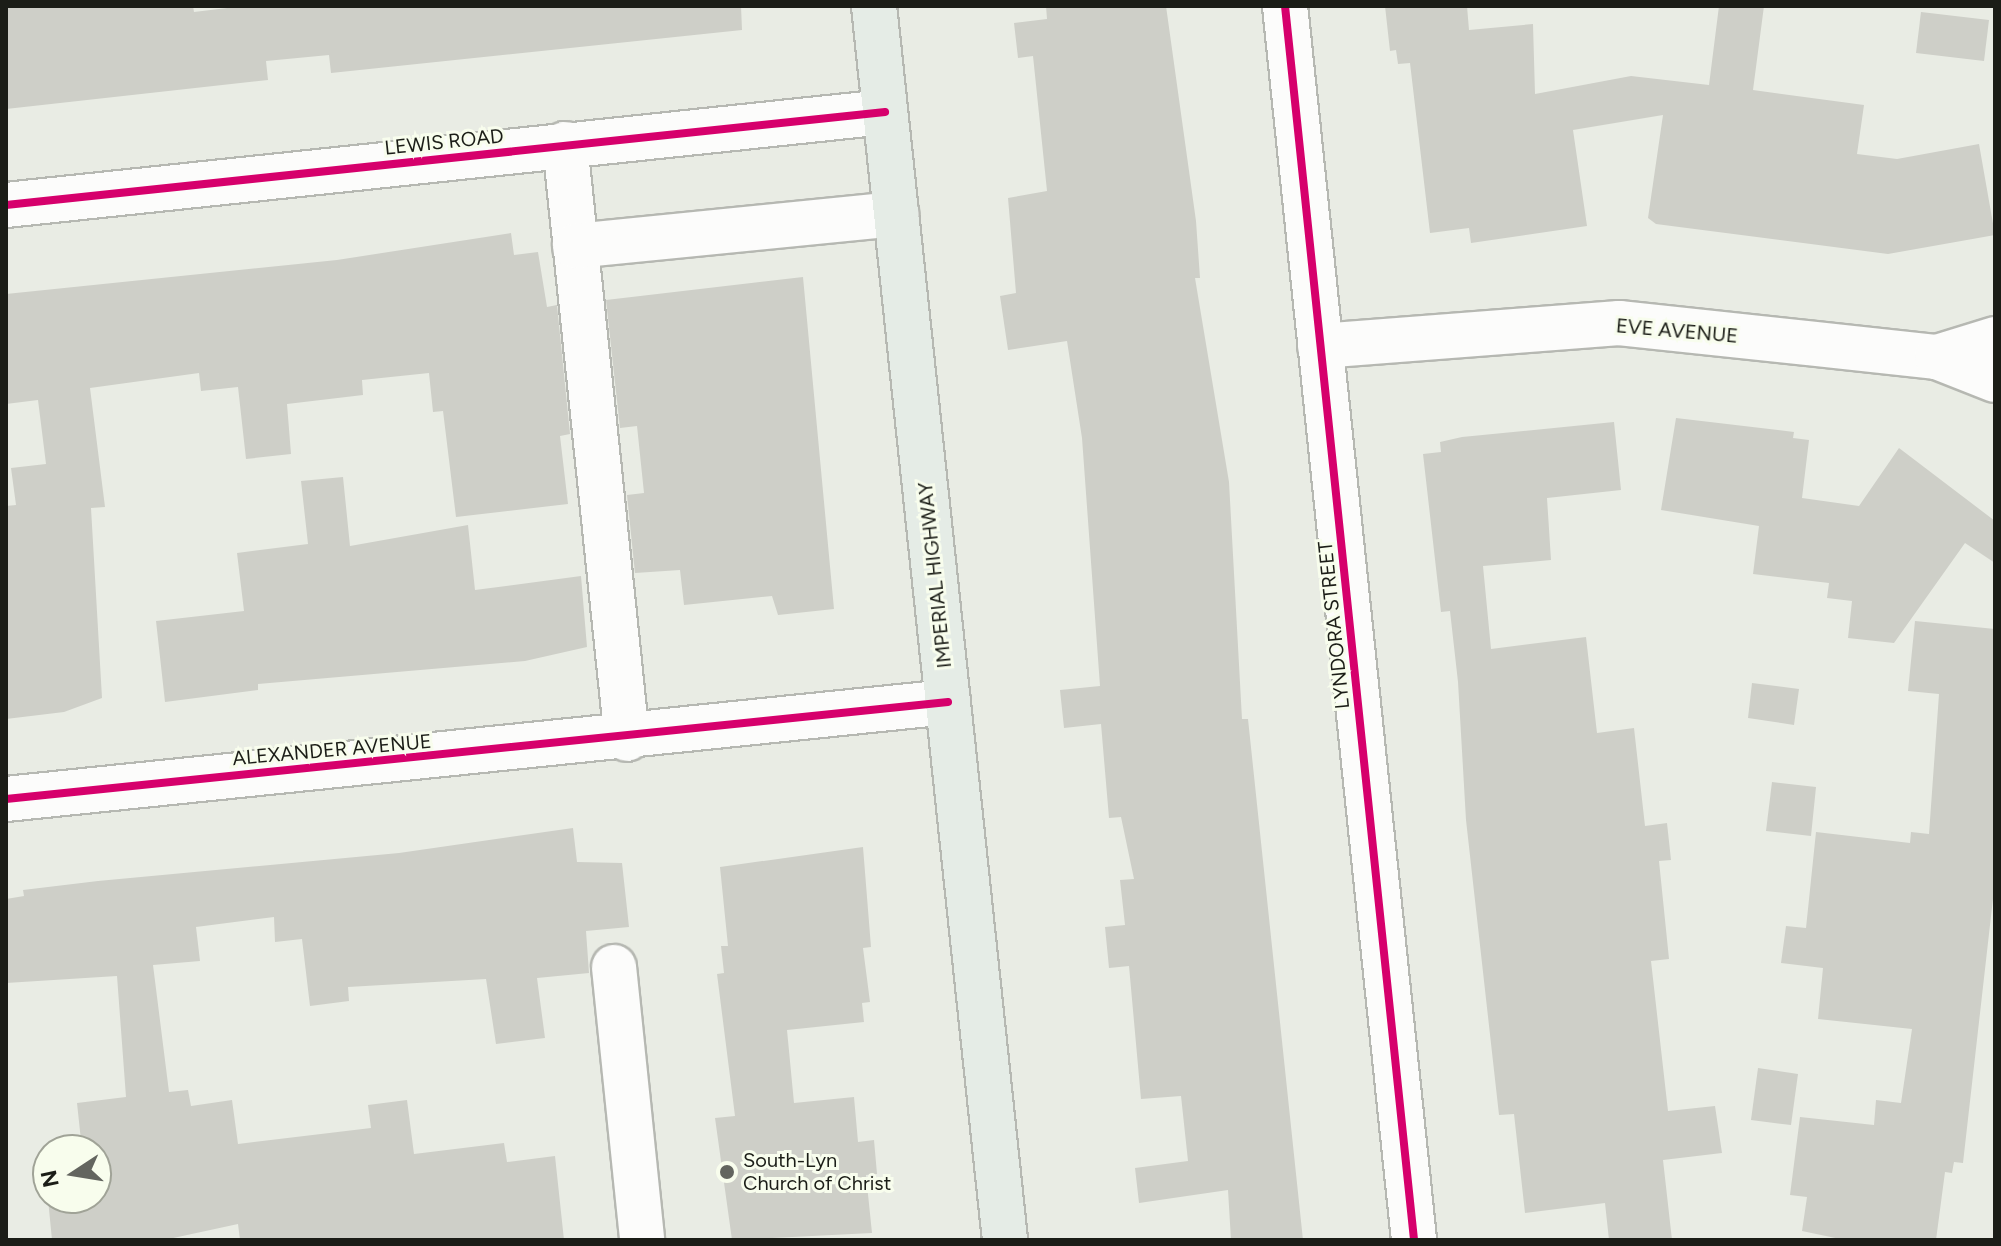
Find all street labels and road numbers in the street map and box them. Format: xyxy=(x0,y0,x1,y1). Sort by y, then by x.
street label: LEWIS ROAD xyxy=(383,124,505,160)
street label: EVE AVENUE xyxy=(1615,314,1739,348)
street label: IMPERIAL HIGHWAY xyxy=(913,481,957,669)
street label: LYNDORA STREET xyxy=(1313,540,1355,710)
street label: ALEXANDER AVENUE xyxy=(231,729,433,771)

